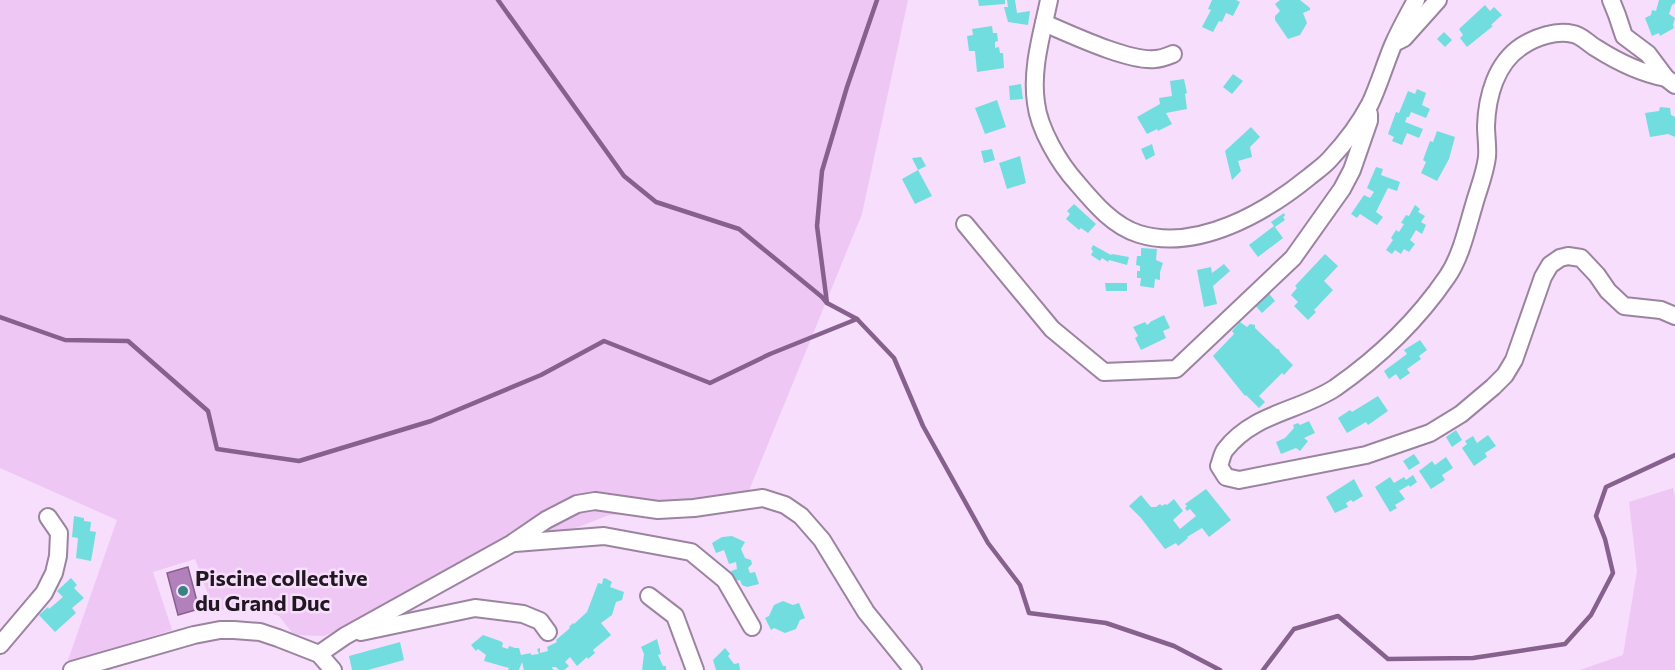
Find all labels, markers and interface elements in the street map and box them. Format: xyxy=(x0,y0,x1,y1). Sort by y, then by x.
place label: Piscine collective du Grand Duc xyxy=(195,564,367,616)
marker: Piscine collective du Grand Duc xyxy=(176,584,190,598)

